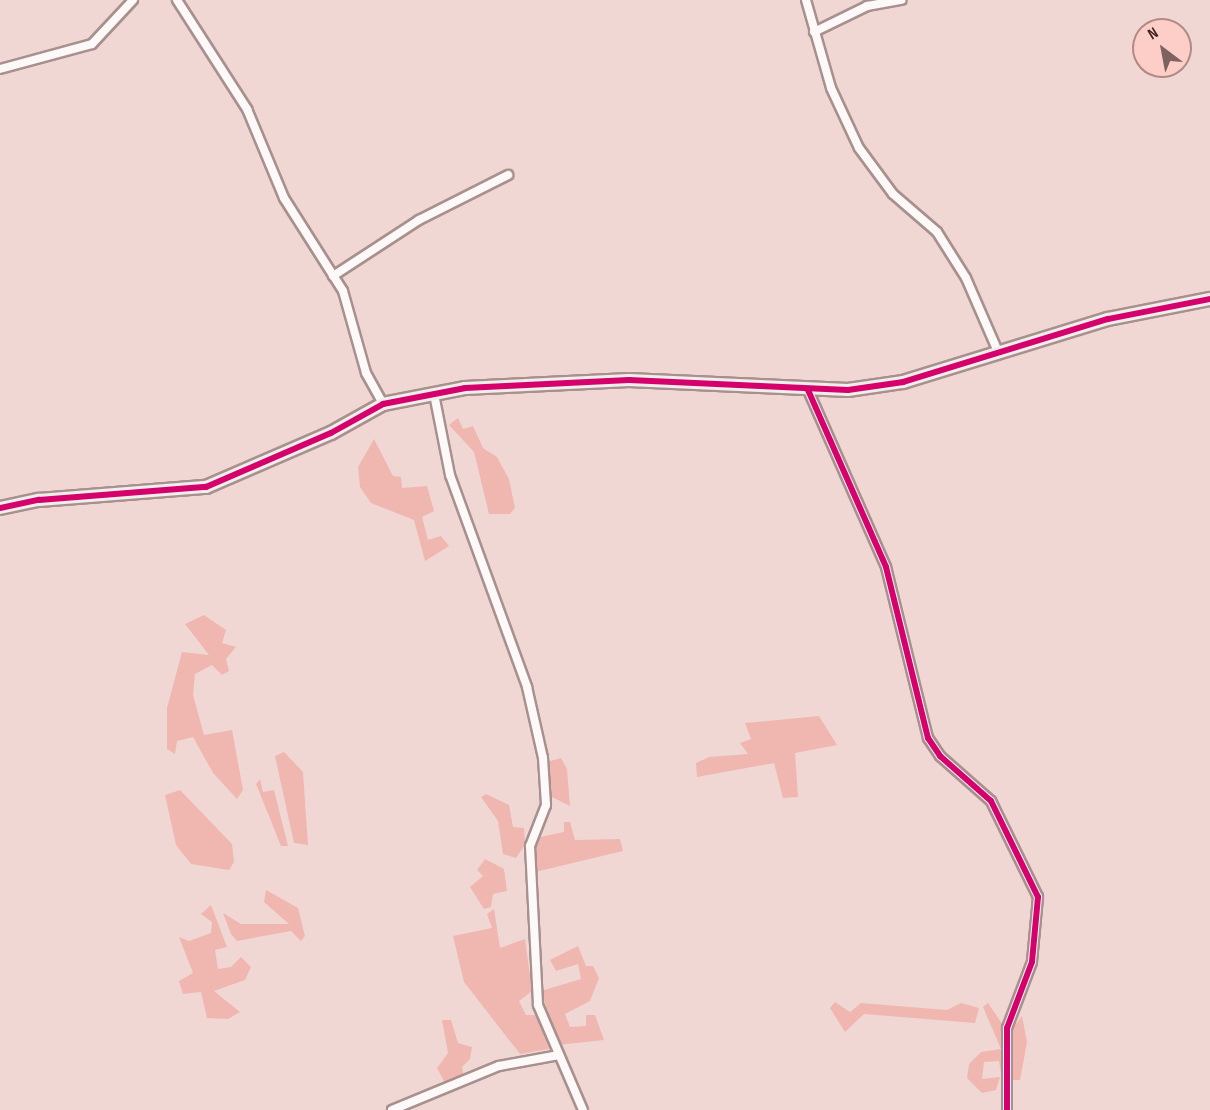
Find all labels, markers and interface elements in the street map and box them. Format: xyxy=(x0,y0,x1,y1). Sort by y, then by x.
north arrow xyxy=(1132,18,1192,78)
text: N xyxy=(1145,24,1162,44)

